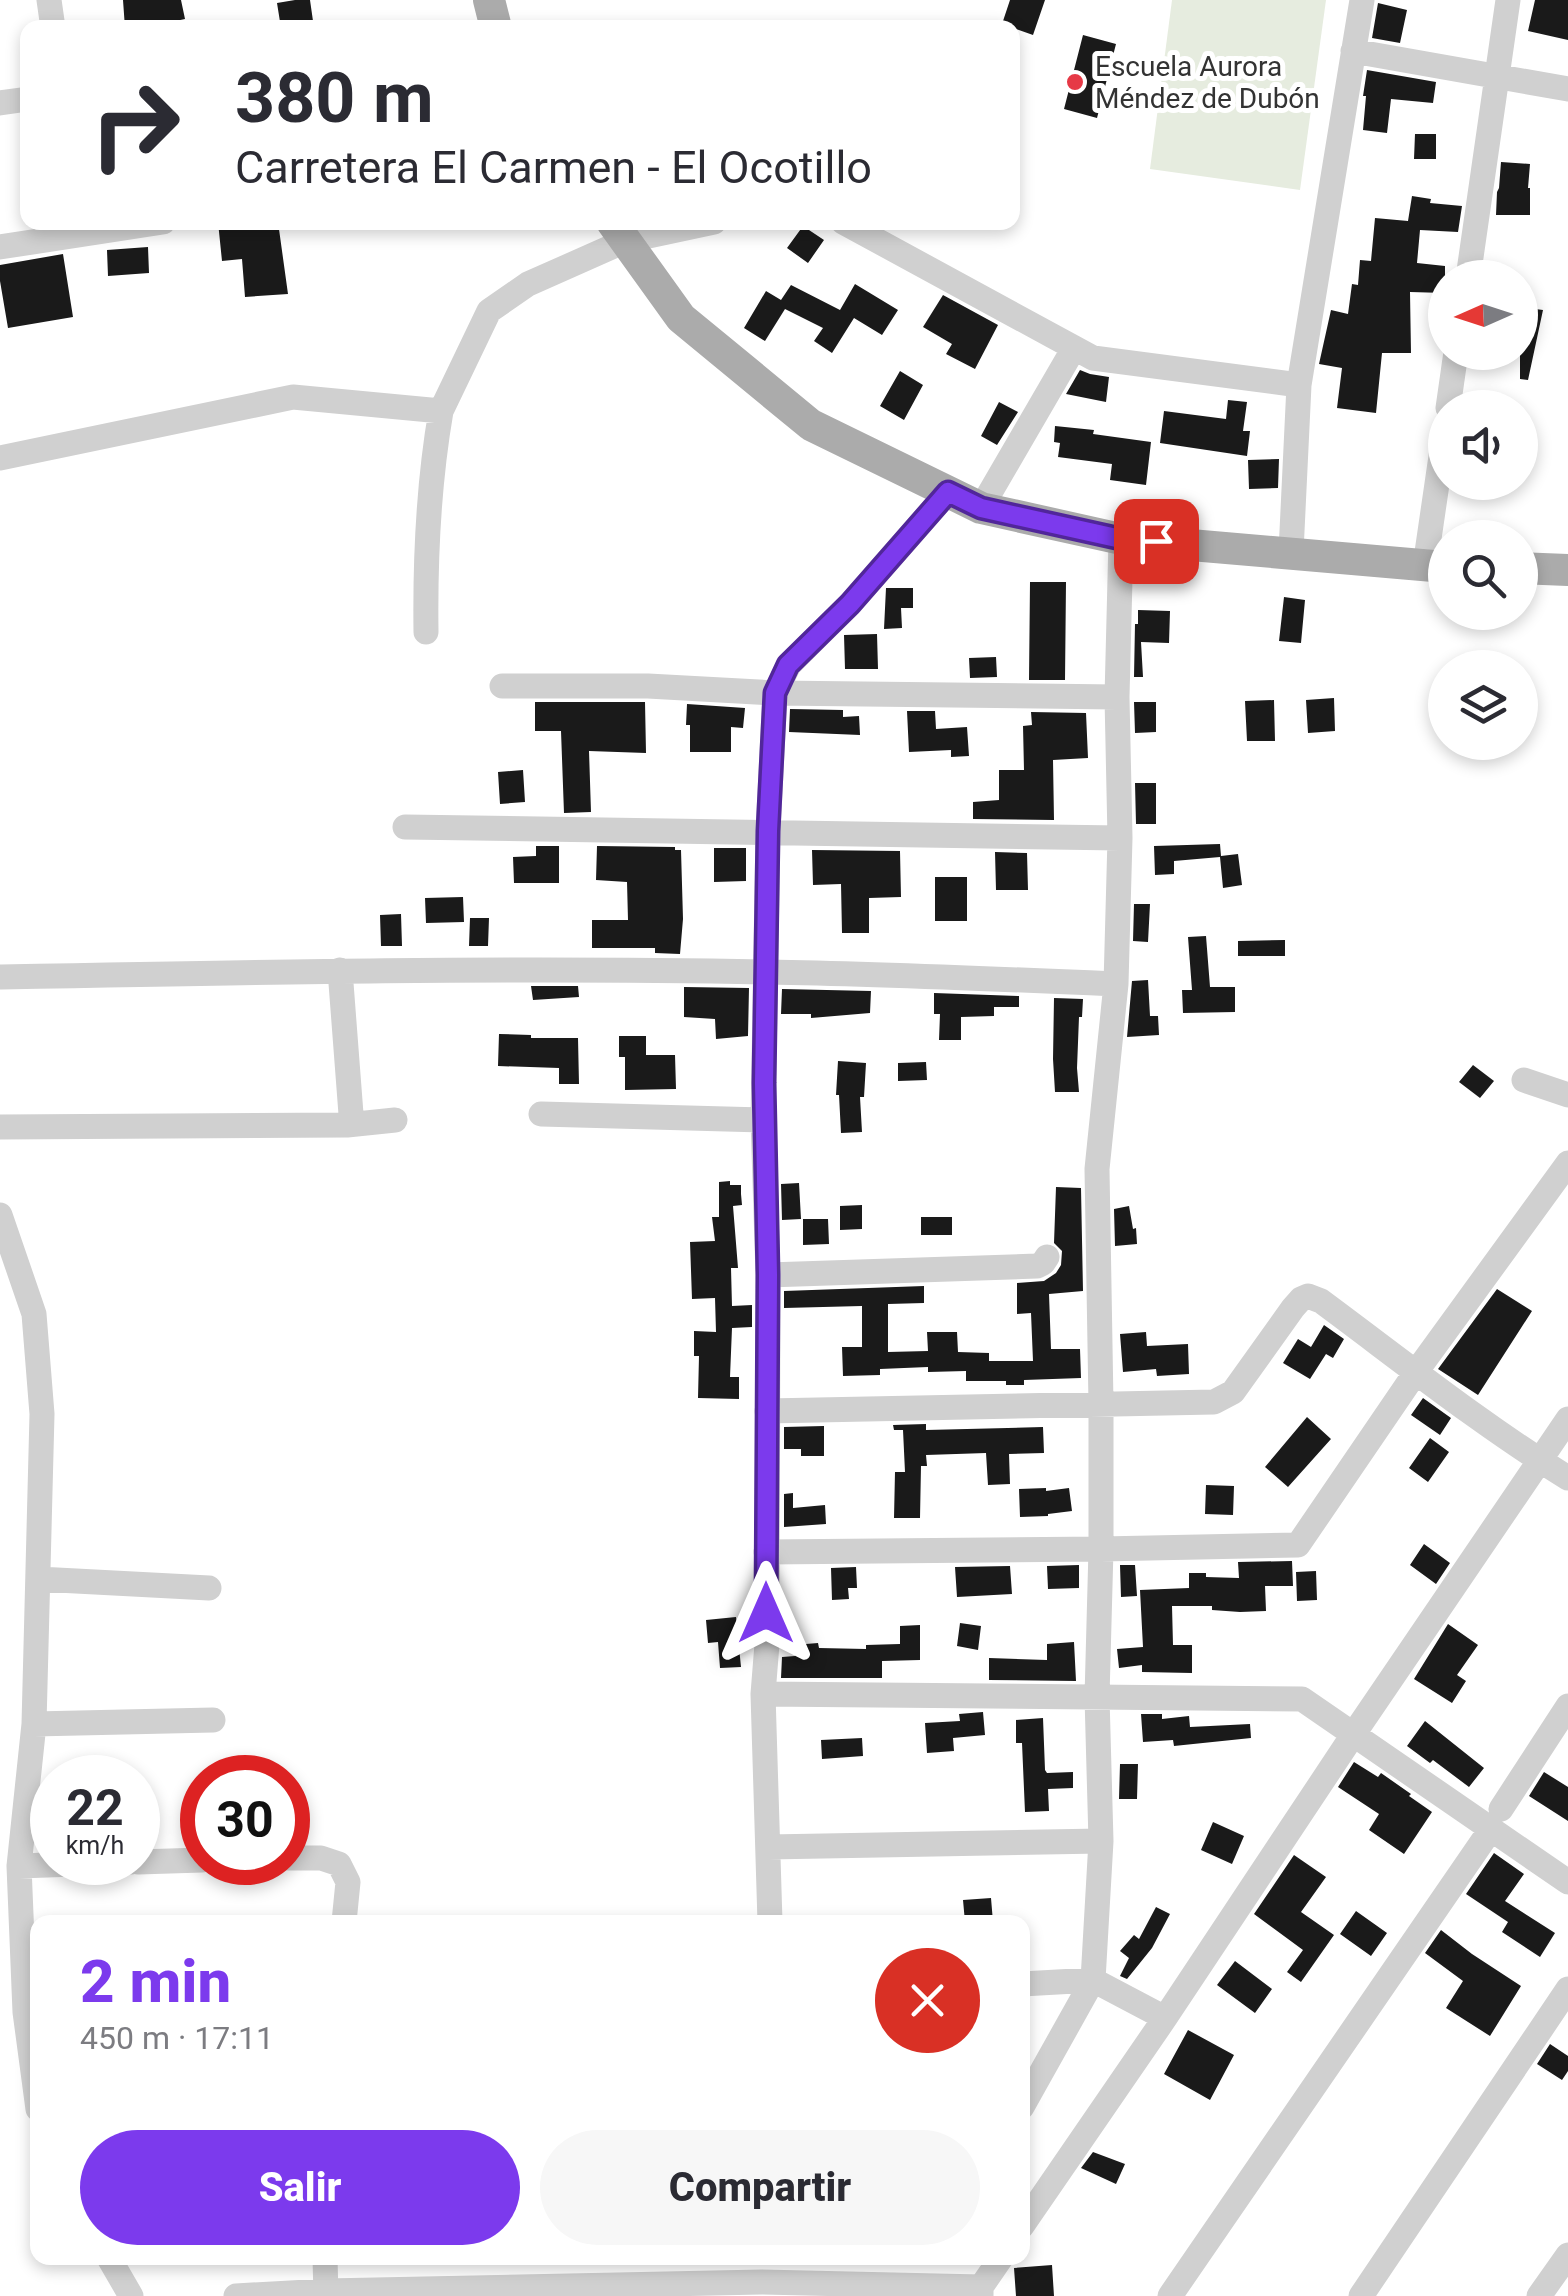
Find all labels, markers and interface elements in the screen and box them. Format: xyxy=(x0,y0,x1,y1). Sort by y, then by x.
place label: Escuela Aurora Méndez de Dubón xyxy=(1095,50,1320,115)
text: 380 m xyxy=(235,57,434,139)
icon: right xyxy=(70,60,200,190)
marker: Escuela Aurora Méndez de Dubón xyxy=(1064,71,1086,93)
text: Carretera El Carmen - El Ocotillo xyxy=(235,141,872,194)
north arrow xyxy=(1428,260,1538,370)
map controls xyxy=(1428,260,1538,760)
button: sound xyxy=(1428,390,1538,500)
pin xyxy=(1114,499,1199,584)
icon: arrive xyxy=(1129,514,1184,569)
button: search xyxy=(1428,520,1538,630)
button: layers xyxy=(1428,650,1538,760)
position arrow xyxy=(714,1561,818,1665)
speed limit sign: 30 xyxy=(180,1755,310,1885)
text: 22 xyxy=(66,1779,124,1837)
text: km/h xyxy=(66,1831,124,1860)
text: 2 min xyxy=(80,1946,231,2017)
button: close xyxy=(875,1948,980,2053)
text: 450 m · 17:11 xyxy=(80,2019,274,2057)
button: Salir xyxy=(80,2130,520,2245)
button: Compartir xyxy=(540,2130,980,2245)

